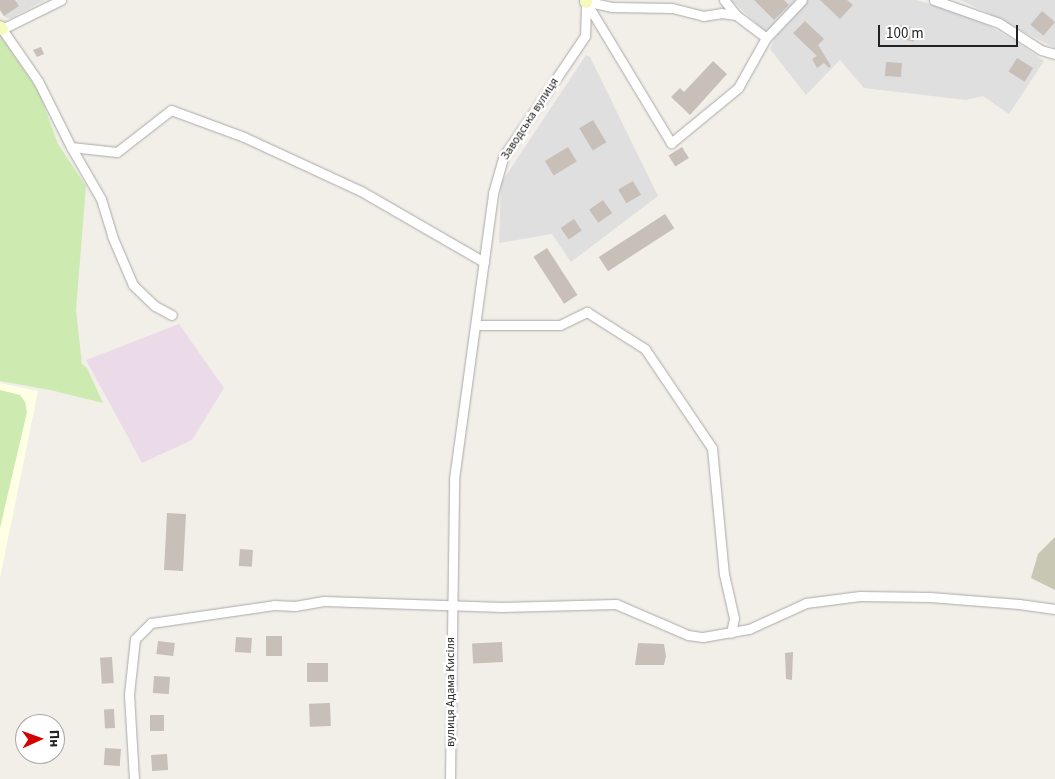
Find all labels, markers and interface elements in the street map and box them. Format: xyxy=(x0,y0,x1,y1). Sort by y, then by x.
scale bar xyxy=(880,15,1020,47)
text: 100 m xyxy=(886,23,924,44)
street label: Заводська вулиця xyxy=(498,75,562,163)
street label: вулиця Адама Кисіля xyxy=(444,637,458,747)
north arrow xyxy=(15,714,65,764)
text: Пн xyxy=(44,729,64,748)

